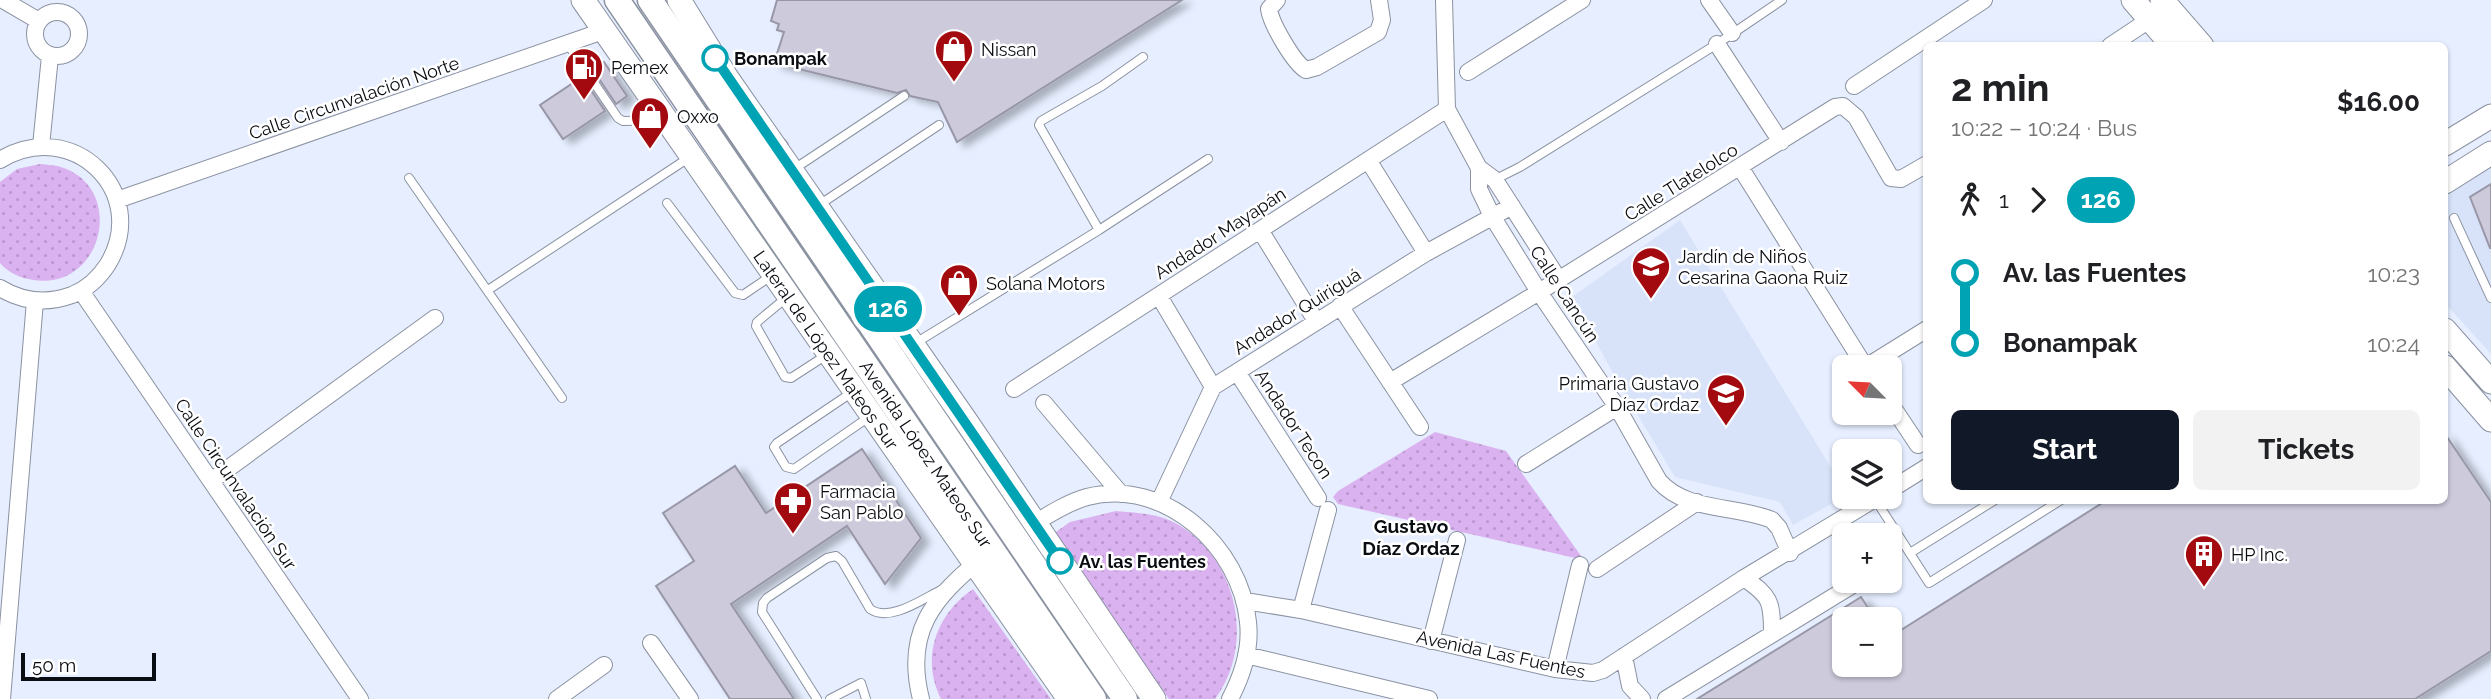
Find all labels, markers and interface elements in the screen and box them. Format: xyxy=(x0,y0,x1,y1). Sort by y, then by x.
shop icon: Nissan xyxy=(933,28,975,83)
place label: Nissan xyxy=(981,39,1037,60)
marker: Bonampak xyxy=(702,45,728,71)
fuel station icon: Pemex xyxy=(563,46,605,101)
place label: Bonampak xyxy=(734,48,828,69)
street label: Calle Circunvalación Norte xyxy=(246,52,462,144)
place label: Pemex xyxy=(611,57,668,78)
text: 2 min xyxy=(1951,65,2050,110)
text: $16.00 xyxy=(2337,87,2420,117)
shop icon: Oxxo xyxy=(629,95,671,150)
place label: Oxxo xyxy=(677,106,719,127)
text: 10:22 – 10:24 · Bus xyxy=(1951,114,2137,141)
street label: Calle Tlatelolco xyxy=(1620,139,1742,225)
icon: walk xyxy=(1951,181,1989,219)
icon: forward xyxy=(2019,181,2057,219)
street label: Andador Mayapán xyxy=(1151,183,1289,283)
text: 126 xyxy=(2081,185,2121,214)
text: 1 xyxy=(1999,186,2009,213)
street label: Calle Cancún xyxy=(1526,242,1604,346)
school or university icon: Jardín de Niños Cesarina Gaona Ruiz xyxy=(1630,245,1672,300)
place label: Jardín de Niños Cesarina Gaona Ruiz xyxy=(1678,246,1848,288)
street label: Lateral de López Mateos Sur xyxy=(749,247,903,454)
text: Av. las Fuentes xyxy=(2003,258,2186,288)
text: 10:23 xyxy=(2367,260,2420,287)
shop icon: Solana Motors xyxy=(938,262,980,317)
street label: Andador Quiriguá xyxy=(1230,263,1364,359)
place label: Solana Motors xyxy=(986,273,1105,294)
line badge: 126 xyxy=(848,286,928,332)
text: 126 xyxy=(868,294,908,323)
text: Bonampak xyxy=(2003,328,2137,358)
text: 10:24 xyxy=(2367,330,2420,357)
north arrow xyxy=(1832,355,1902,425)
map controls xyxy=(1832,355,1902,677)
street label: Avenida López Mateos Sur xyxy=(855,356,997,552)
street label: Andador Tecon xyxy=(1251,365,1337,483)
school or university icon: Primaria Gustavo Díaz Ordaz xyxy=(1705,372,1747,427)
place label: Primaria Gustavo Díaz Ordaz xyxy=(1559,373,1699,415)
street label: Calle Circunvalación Sur xyxy=(171,395,301,574)
button: Start xyxy=(1951,410,2179,490)
button: Tickets xyxy=(2193,410,2420,490)
button: layers xyxy=(1832,439,1902,509)
pharmacy icon: Farmacia San Pablo xyxy=(772,480,814,535)
place label: Farmacia San Pablo xyxy=(820,481,904,523)
district label: Gustavo Díaz Ordaz xyxy=(1362,515,1460,559)
button: + xyxy=(1832,523,1902,593)
building icon: HP Inc. xyxy=(2183,533,2225,588)
place label: HP Inc. xyxy=(2231,544,2288,565)
marker: Av. las Fuentes xyxy=(1047,548,1073,574)
place label: Av. las Fuentes xyxy=(1079,551,1206,572)
button: − xyxy=(1832,607,1902,677)
street label: Avenida Las Fuentes xyxy=(1415,626,1588,682)
scale bar xyxy=(21,650,156,682)
text: 50 m xyxy=(32,654,76,676)

